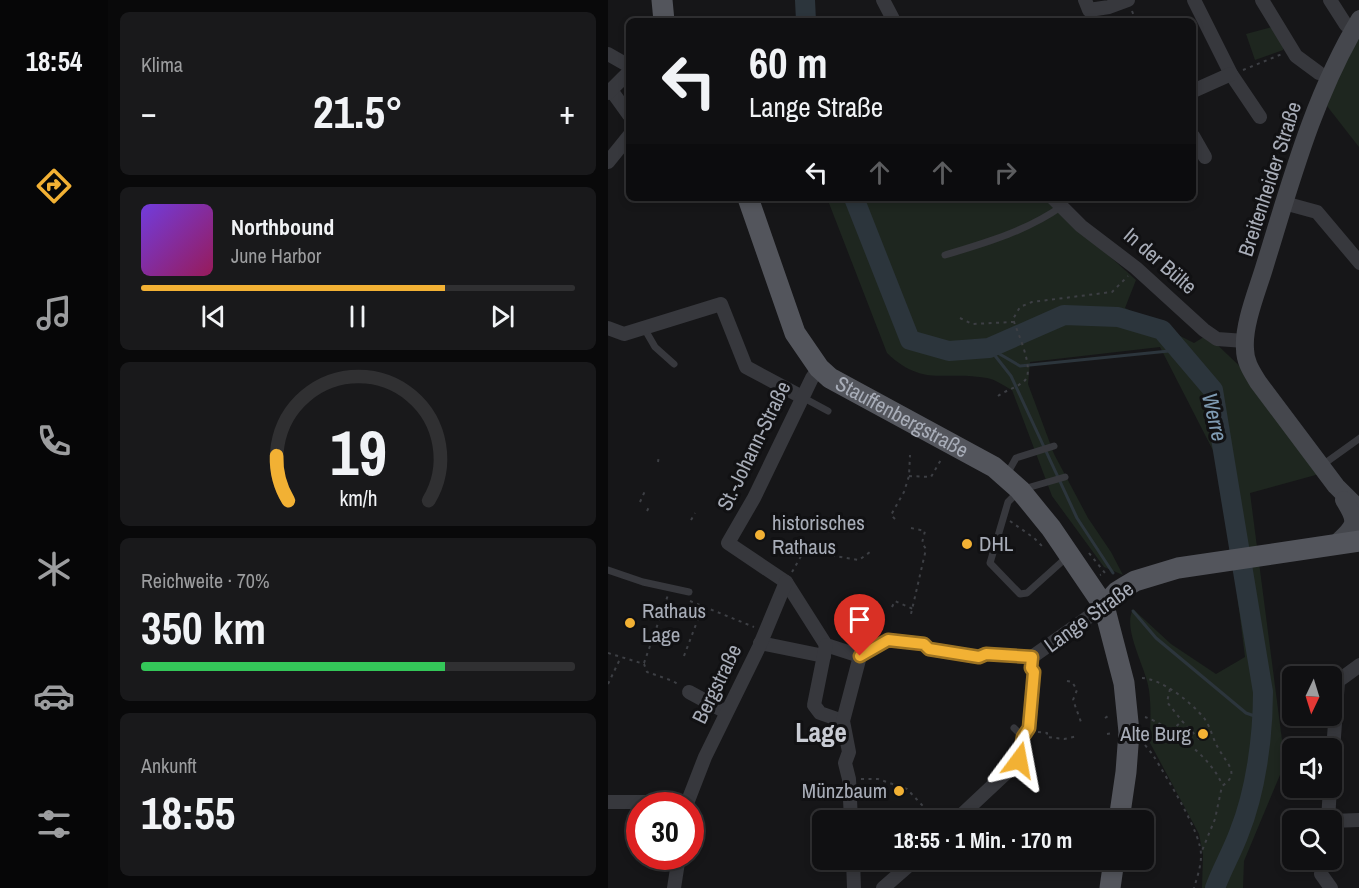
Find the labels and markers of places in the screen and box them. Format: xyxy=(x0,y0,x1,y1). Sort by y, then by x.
place label: historisches Rathaus xyxy=(772,508,865,561)
marker: historisches Rathaus xyxy=(753,528,767,542)
place label: DHL xyxy=(979,529,1014,558)
marker: DHL xyxy=(960,537,974,551)
pin xyxy=(834,594,885,656)
place label: Rathaus Lage xyxy=(642,596,706,649)
marker: Rathaus Lage xyxy=(623,616,637,630)
place label: Alte Burg xyxy=(1119,719,1191,748)
marker: Alte Burg xyxy=(1196,727,1210,741)
place label: Münzbaum xyxy=(802,776,887,805)
marker: Münzbaum xyxy=(892,784,906,798)

